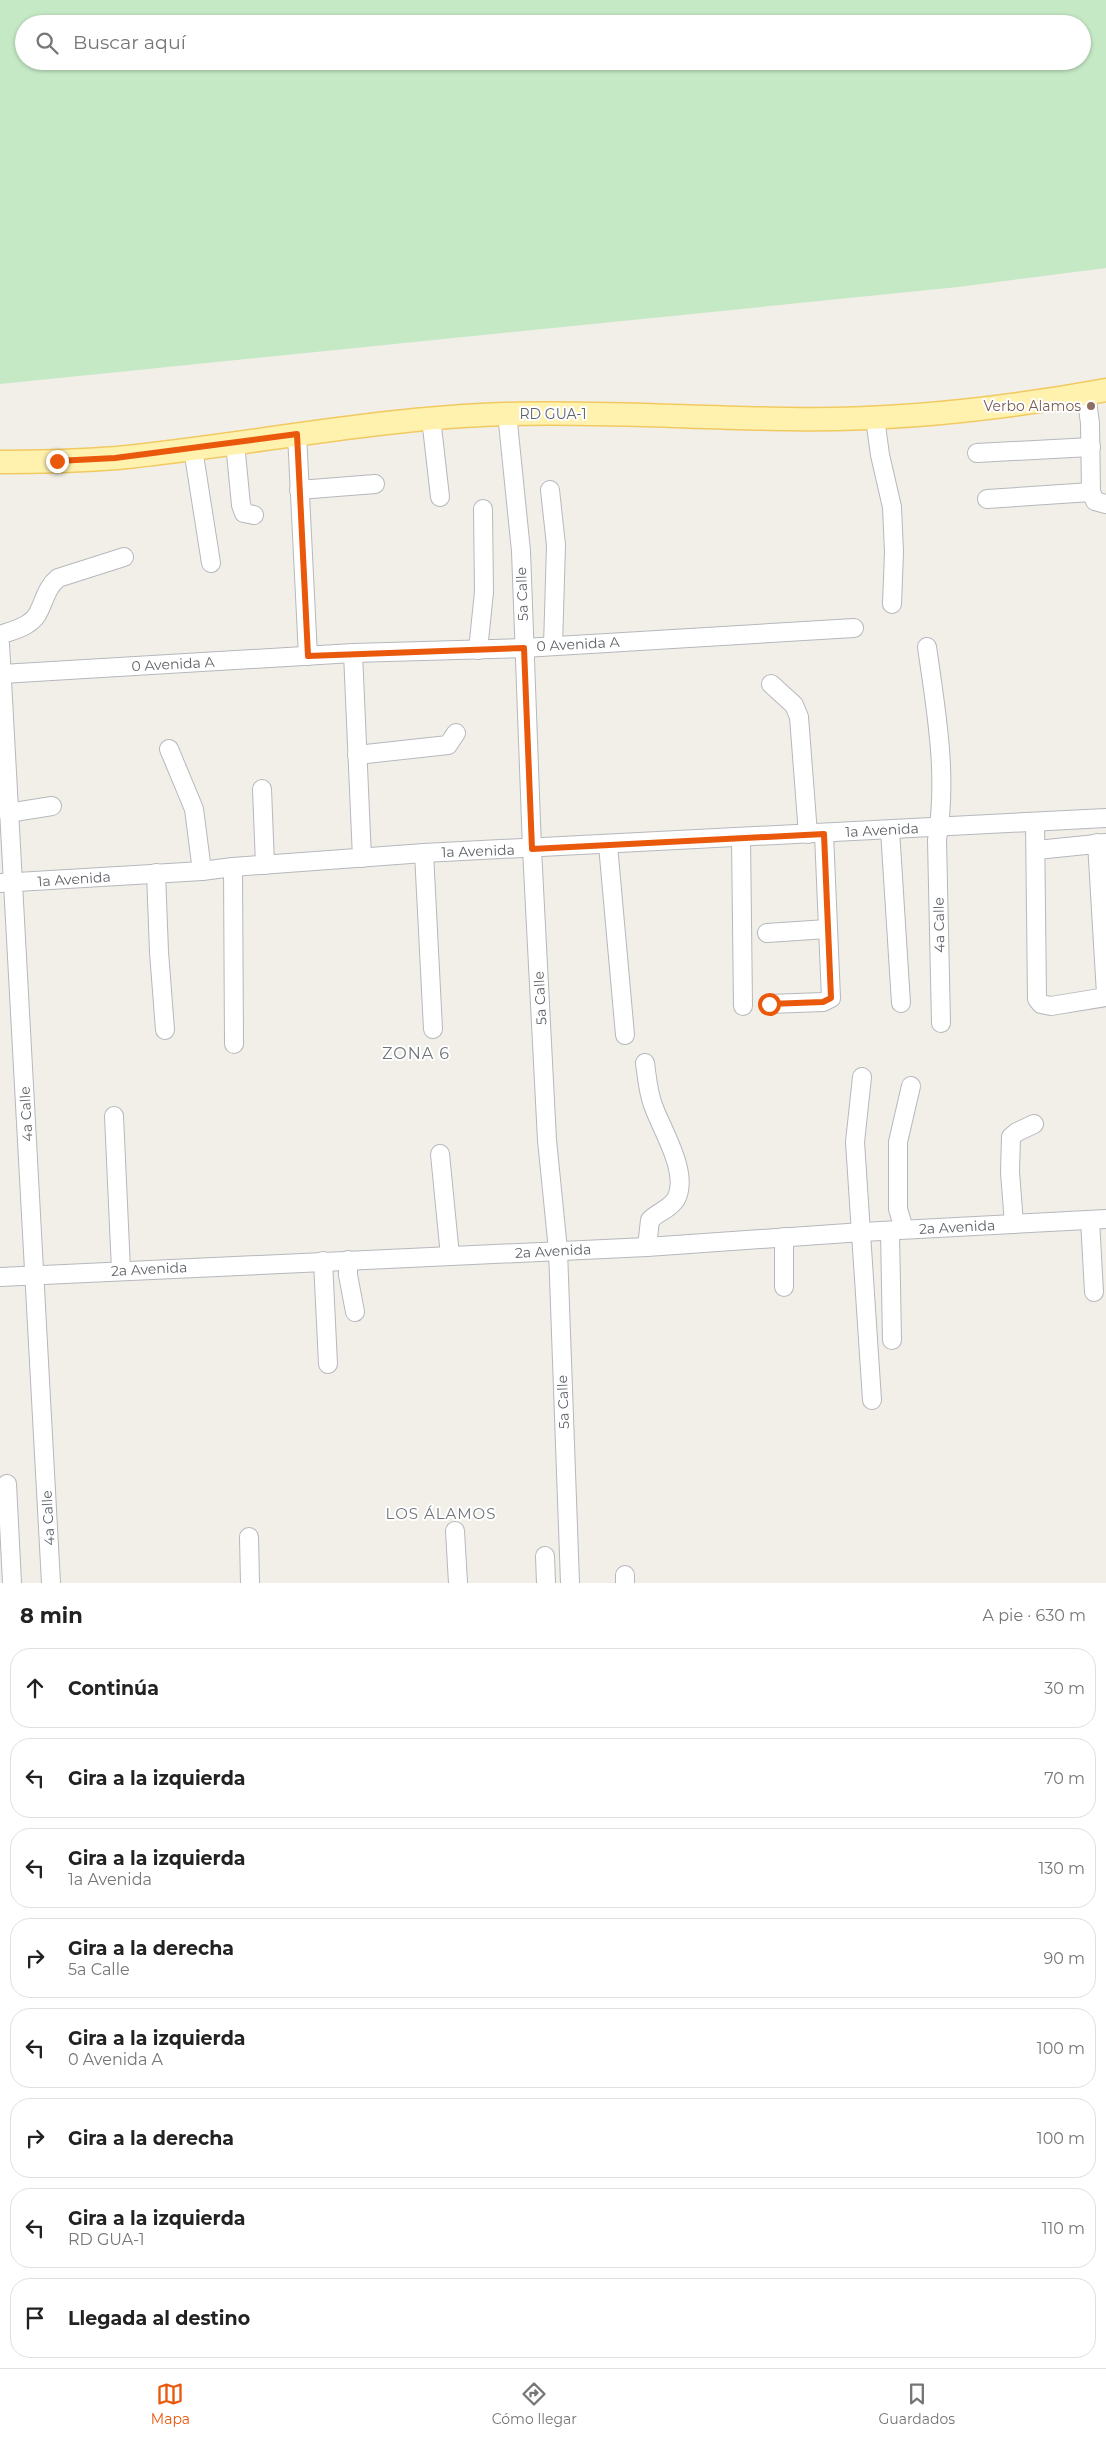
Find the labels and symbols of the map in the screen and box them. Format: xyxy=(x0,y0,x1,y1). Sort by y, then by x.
place label: Verbo Alamos xyxy=(984,397,1081,415)
marker: Verbo Alamos xyxy=(1085,400,1097,412)
street label: RD GUA-1 xyxy=(519,405,587,423)
route end xyxy=(46,450,69,473)
street label: 5a Calle xyxy=(512,567,532,621)
street label: 0 Avenida A xyxy=(536,633,621,655)
street label: 0 Avenida A xyxy=(131,653,216,675)
street label: 1a Avenida xyxy=(845,819,919,841)
street label: 1a Avenida xyxy=(441,841,515,861)
street label: 1a Avenida xyxy=(37,867,111,891)
street label: 4a Calle xyxy=(930,897,948,953)
street label: 5a Calle xyxy=(530,971,550,1025)
route start xyxy=(758,993,781,1016)
district label: ZONA 6 xyxy=(382,1044,450,1063)
street label: 4a Calle xyxy=(16,1086,36,1142)
street label: 2a Avenida xyxy=(918,1216,996,1238)
street label: 2a Avenida xyxy=(514,1240,592,1262)
street label: 2a Avenida xyxy=(110,1258,188,1280)
street label: 5a Calle xyxy=(553,1375,573,1429)
street label: 4a Calle xyxy=(38,1490,58,1546)
district label: LOS ÁLAMOS xyxy=(386,1504,496,1523)

